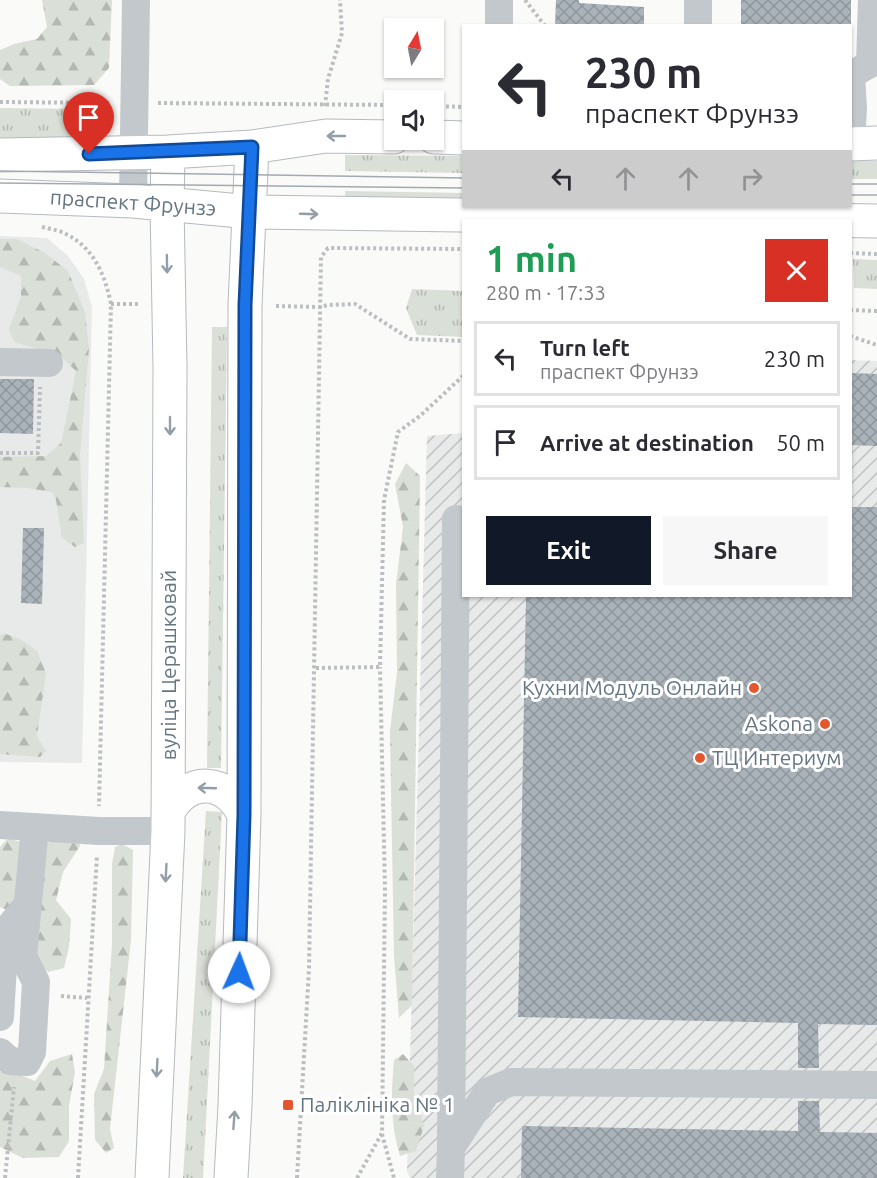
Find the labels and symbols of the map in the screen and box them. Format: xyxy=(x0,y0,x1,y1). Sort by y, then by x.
north arrow xyxy=(384,18,444,78)
pin xyxy=(63,92,114,154)
one-way arrow xyxy=(327,130,347,142)
street label: праспект Фрунзэ xyxy=(49,184,217,220)
one-way arrow xyxy=(299,208,319,219)
one-way arrow xyxy=(162,253,173,273)
one-way arrow xyxy=(164,415,176,435)
street label: вуліца Церашковай xyxy=(156,570,180,760)
place label: Кухни Модуль Онлайн xyxy=(522,675,742,699)
marker: Кухни Модуль Онлайн xyxy=(747,681,761,695)
place label: Askona xyxy=(745,711,813,735)
marker: Askona xyxy=(818,717,832,731)
place label: ТЦ Интериум xyxy=(712,745,842,769)
marker: ТЦ Интериум xyxy=(693,751,707,765)
one-way arrow xyxy=(198,782,217,793)
one-way arrow xyxy=(161,862,172,882)
position arrow xyxy=(207,940,271,1004)
one-way arrow xyxy=(152,1057,163,1077)
place label: Паліклініка № 1 xyxy=(300,1092,455,1116)
marker: Паліклініка № 1 xyxy=(281,1098,295,1112)
one-way arrow xyxy=(229,1110,240,1130)

